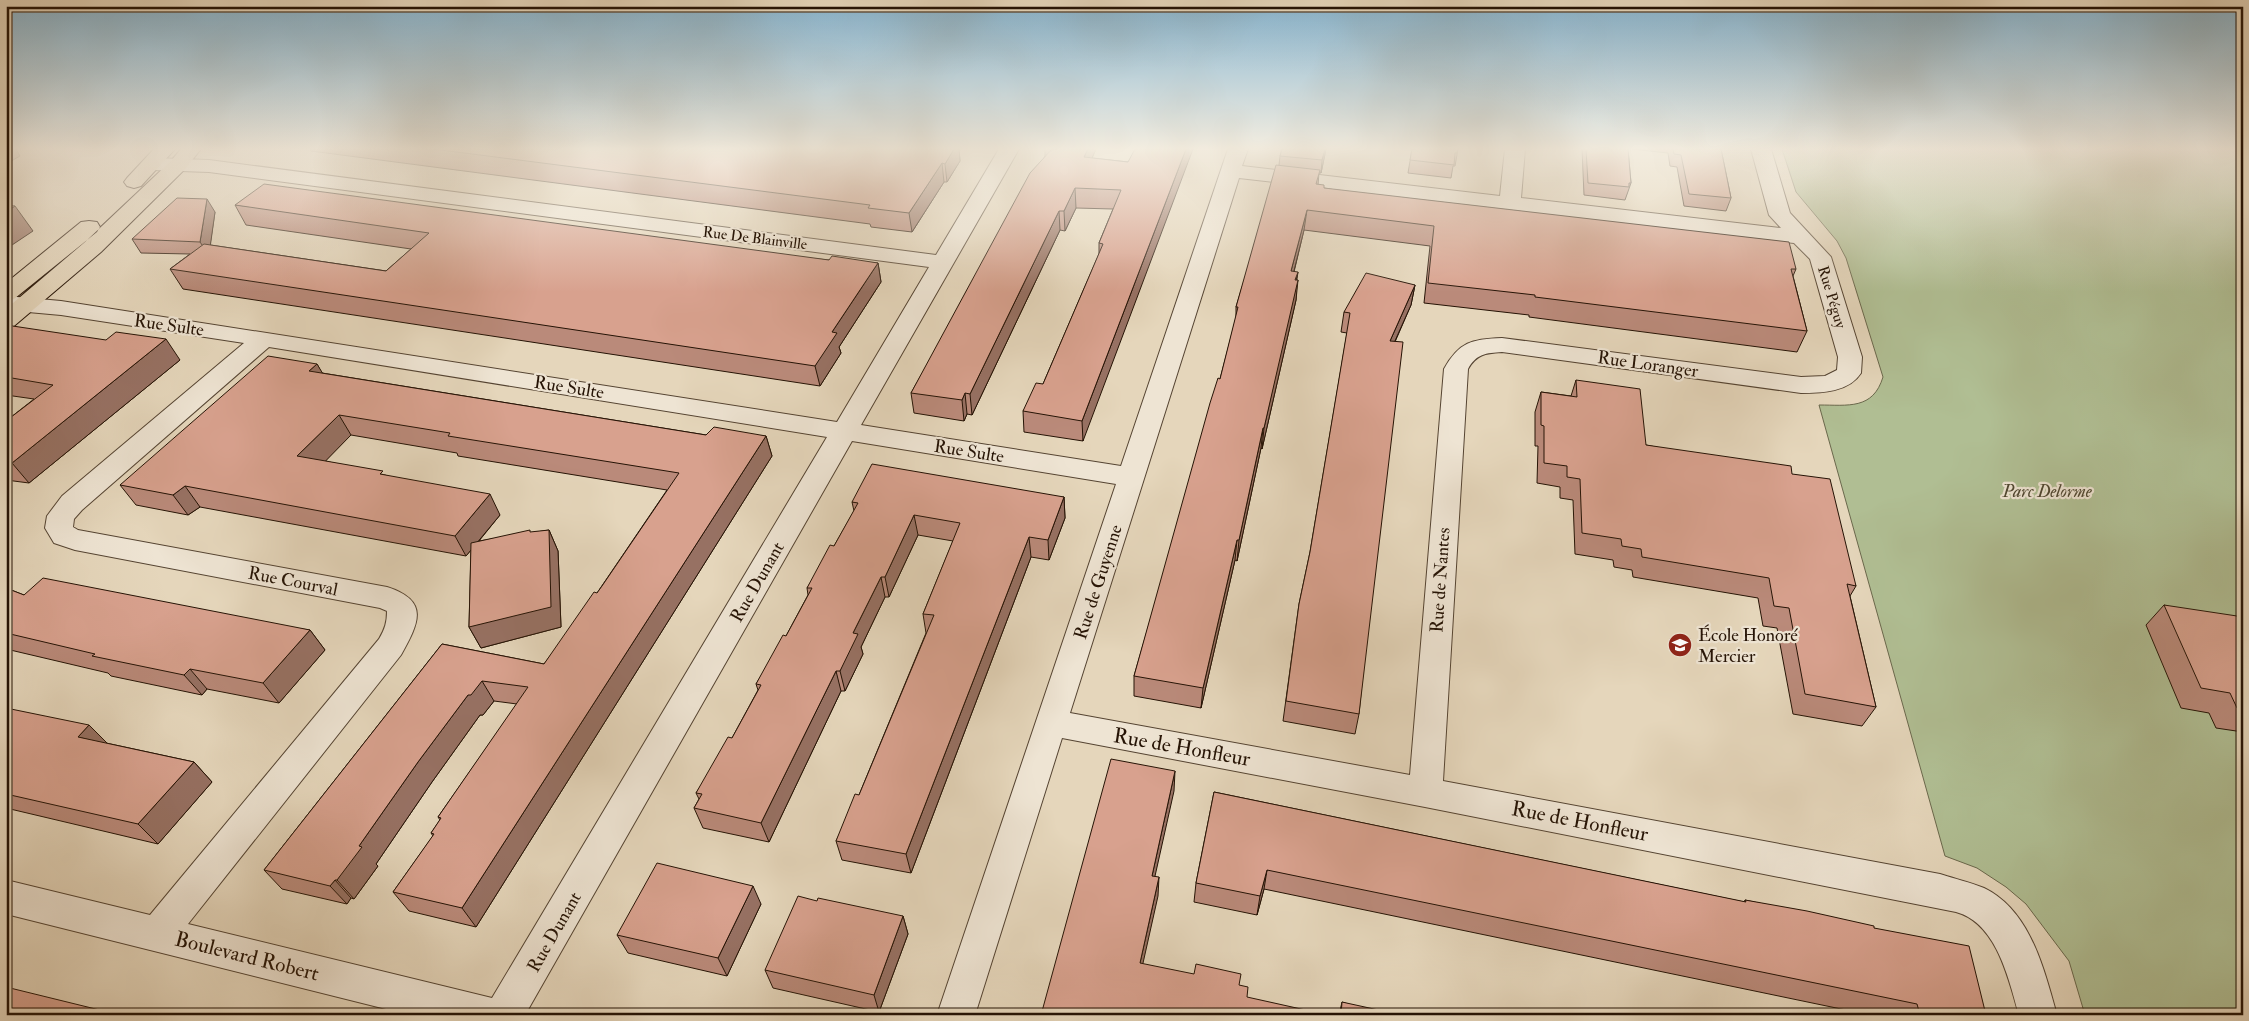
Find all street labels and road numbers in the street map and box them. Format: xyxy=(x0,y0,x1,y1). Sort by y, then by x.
street label: Rue De Blainville xyxy=(702,223,808,254)
street label: Rue Péguy xyxy=(1813,264,1850,331)
street label: Rue Sulte xyxy=(132,309,206,342)
street label: Rue Loranger xyxy=(1596,346,1700,383)
street label: Rue Sulte xyxy=(532,371,606,404)
street label: Rue Sulte xyxy=(932,435,1006,468)
street label: Rue de Guyenne xyxy=(1069,521,1128,642)
street label: Rue de Nantes xyxy=(1425,527,1456,633)
street label: Rue Dunant xyxy=(725,538,790,627)
street label: Rue Courval xyxy=(246,562,340,602)
street label: Rue de Honfleur xyxy=(1111,722,1253,773)
street label: Rue de Honfleur xyxy=(1509,795,1651,848)
street label: Rue Dunant xyxy=(522,888,587,977)
street label: Boulevard Robert xyxy=(172,926,322,987)

